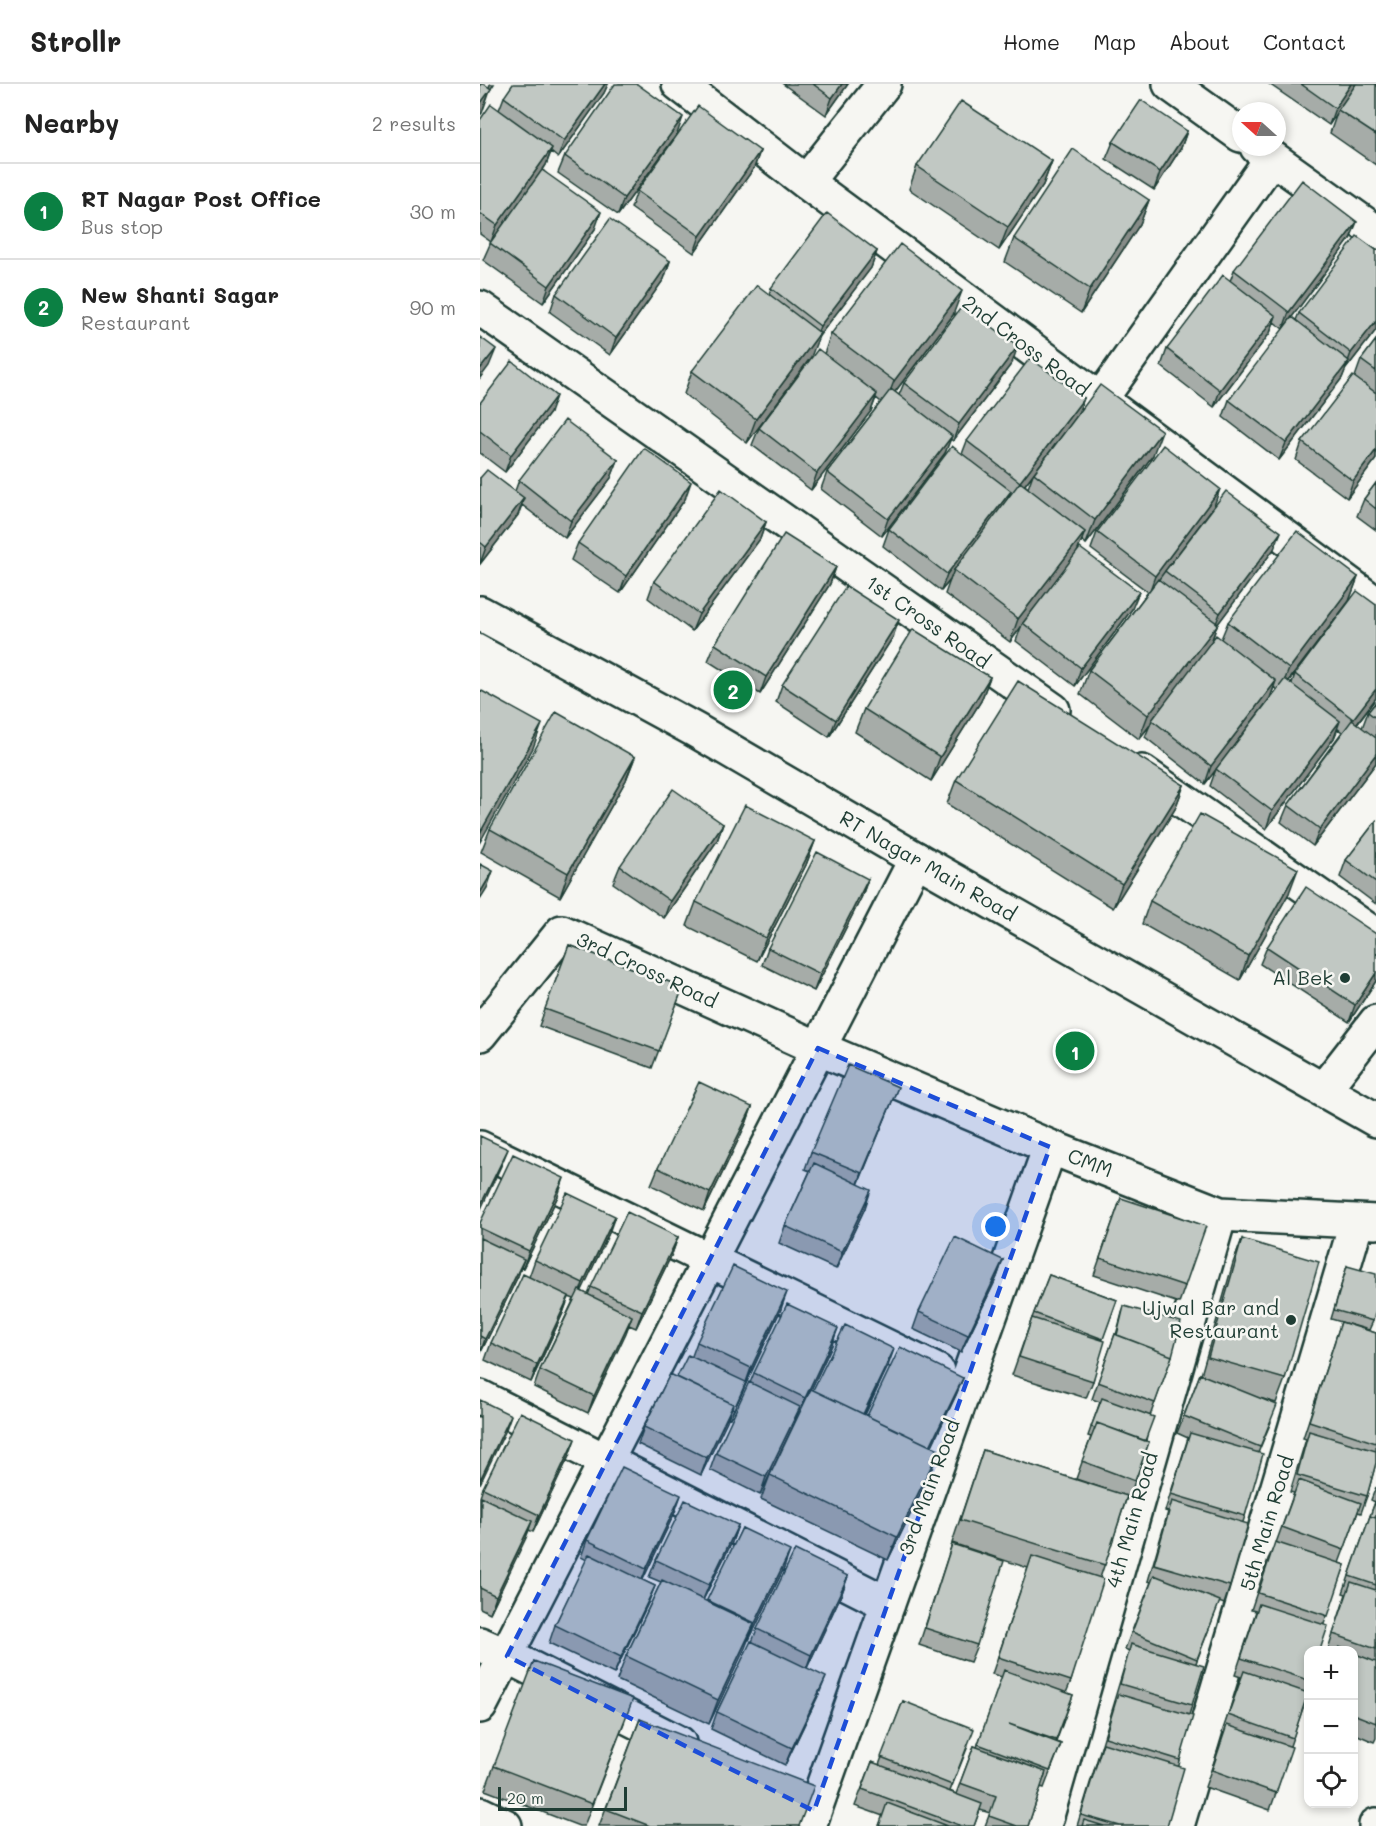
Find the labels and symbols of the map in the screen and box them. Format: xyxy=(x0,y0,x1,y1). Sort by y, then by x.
north arrow xyxy=(1232,102,1286,156)
street label: 2nd Cross Road xyxy=(958,289,1096,402)
street label: 1st Cross Road xyxy=(861,569,996,674)
pin: 2 xyxy=(714,668,752,712)
street label: RT Nagar Main Road xyxy=(835,804,1022,926)
street label: 3rd Cross Road xyxy=(573,925,722,1013)
place label: Al Bek xyxy=(1272,964,1333,990)
marker: Al Bek xyxy=(1338,971,1352,985)
pin: 1 xyxy=(1056,1028,1094,1074)
street label: CMM xyxy=(1064,1142,1117,1182)
your location xyxy=(981,1212,1010,1241)
place label: Ujwal Bar and Restaurant xyxy=(1142,1294,1279,1343)
marker: Ujwal Bar and Restaurant xyxy=(1284,1313,1298,1327)
street label: 3rd Main Road xyxy=(891,1415,965,1558)
street label: 4th Main Road xyxy=(1099,1449,1163,1591)
street label: 5th Main Road xyxy=(1233,1452,1299,1593)
scale bar xyxy=(498,1784,627,1812)

